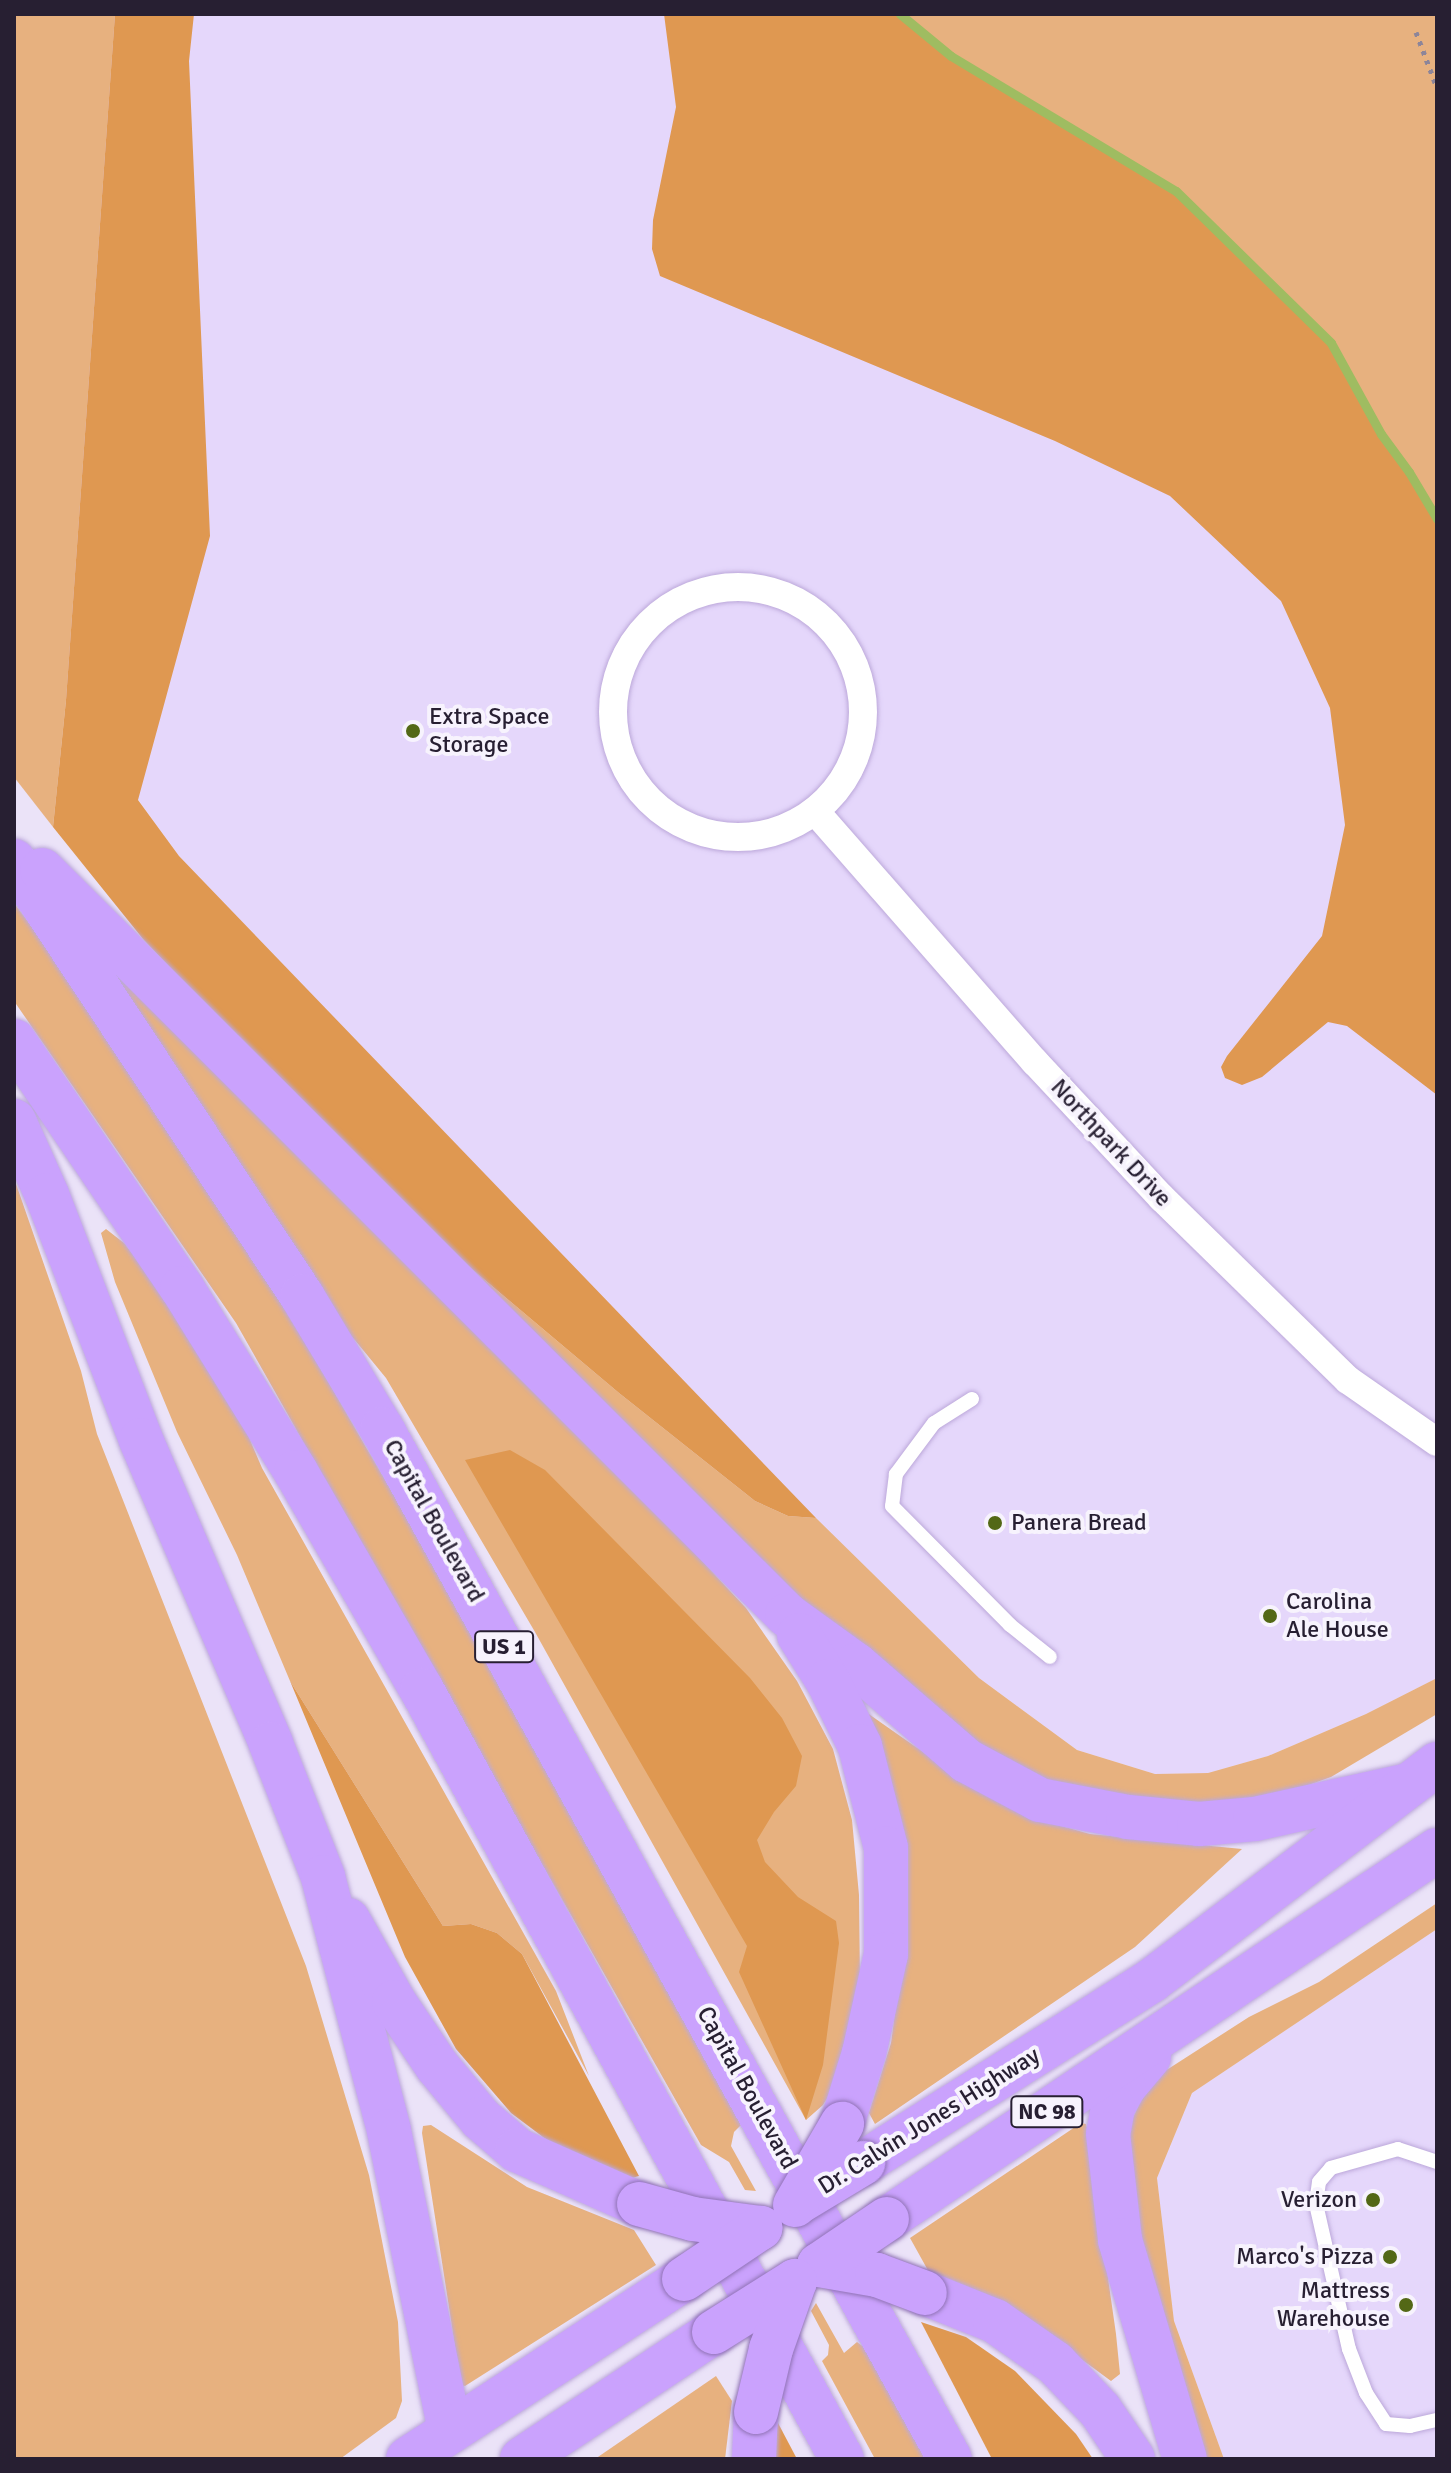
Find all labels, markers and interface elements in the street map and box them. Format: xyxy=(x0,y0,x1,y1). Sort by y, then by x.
place label: Extra Space Storage xyxy=(429,703,550,759)
marker: Extra Space Storage xyxy=(404,722,422,740)
street label: Northpark Drive xyxy=(1044,1073,1178,1213)
street label: Capital Boulevard xyxy=(377,1435,491,1607)
place label: Panera Bread xyxy=(1011,1509,1147,1537)
marker: Panera Bread xyxy=(986,1514,1004,1532)
place label: Carolina Ale House xyxy=(1286,1588,1389,1644)
marker: Carolina Ale House xyxy=(1261,1607,1279,1625)
road number: US 1 xyxy=(474,1629,534,1665)
street label: Capital Boulevard xyxy=(690,2002,804,2174)
street label: Dr. Calvin Jones Highway xyxy=(813,2041,1045,2201)
road number: NC 98 xyxy=(1009,2094,1085,2130)
place label: Verizon xyxy=(1281,2186,1357,2214)
marker: Verizon xyxy=(1364,2191,1382,2209)
place label: Marco's Pizza xyxy=(1236,2243,1374,2271)
marker: Marco's Pizza xyxy=(1381,2248,1399,2266)
place label: Mattress Warehouse xyxy=(1277,2277,1390,2333)
marker: Mattress Warehouse xyxy=(1397,2296,1415,2314)

